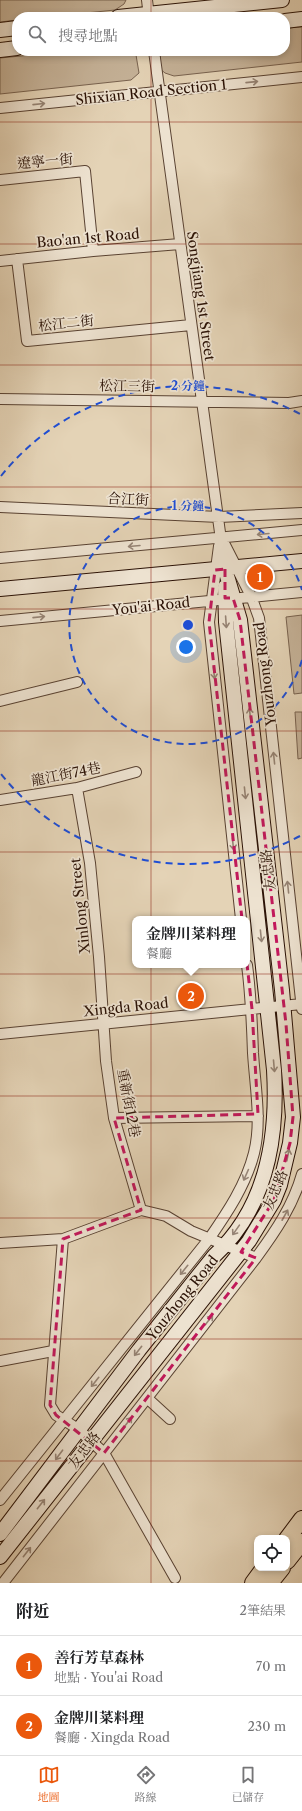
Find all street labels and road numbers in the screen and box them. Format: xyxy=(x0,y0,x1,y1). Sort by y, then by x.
street label: Shixian Road Section 1 xyxy=(75,75,228,109)
street label: 遼寧一街 xyxy=(16,150,74,172)
street label: Bao'an 1st Road xyxy=(36,224,141,251)
street label: Songjiang 1st Street xyxy=(183,230,219,362)
street label: 松江二街 xyxy=(37,311,95,335)
street label: 松江三街 xyxy=(99,377,155,395)
street label: 合江街 xyxy=(107,489,149,509)
street label: You'ai Road xyxy=(110,593,191,619)
street label: Youzhong Road xyxy=(250,621,280,728)
street label: 龍江街74巷 xyxy=(30,758,102,790)
street label: 友忠路 xyxy=(257,848,279,892)
street label: Xinlong Street xyxy=(66,857,94,956)
street label: Xingda Road xyxy=(82,994,170,1021)
street label: 重新街12巷 xyxy=(113,1067,145,1139)
street label: 友忠路 xyxy=(259,1167,291,1213)
street label: Youzhong Road xyxy=(141,1251,222,1345)
street label: 友忠路 xyxy=(64,1428,104,1472)

